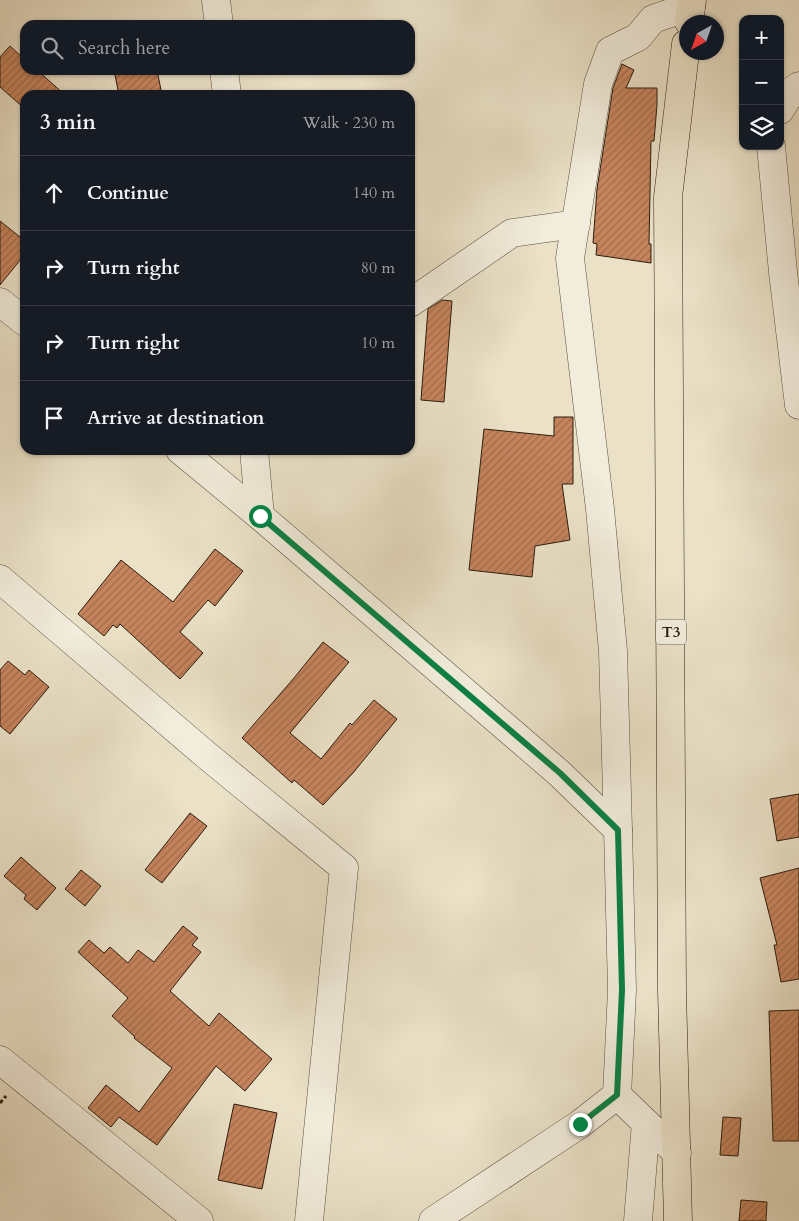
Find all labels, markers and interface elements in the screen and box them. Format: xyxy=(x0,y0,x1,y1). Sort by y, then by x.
north arrow xyxy=(679,15,724,60)
map controls xyxy=(739,15,784,150)
button: + xyxy=(739,15,784,60)
search box xyxy=(20,20,415,75)
icon: search xyxy=(38,34,66,62)
text: Search here xyxy=(78,35,170,61)
button: − xyxy=(739,60,784,105)
button: layers xyxy=(739,105,784,150)
text: 3 min xyxy=(40,108,96,137)
text: Walk · 230 m xyxy=(303,112,395,134)
icon: ahead xyxy=(40,179,68,207)
text: Continue xyxy=(87,180,169,206)
text: 140 m xyxy=(353,182,395,204)
icon: right xyxy=(40,254,68,282)
text: Turn right xyxy=(87,255,179,281)
text: 80 m xyxy=(361,257,395,279)
icon: right xyxy=(40,329,68,357)
text: Turn right xyxy=(87,330,179,356)
text: 10 m xyxy=(361,332,395,354)
icon: arrive xyxy=(40,404,68,432)
text: Arrive at destination xyxy=(87,405,264,431)
route start xyxy=(249,505,272,528)
road number: T3 xyxy=(656,620,686,644)
route end xyxy=(569,1113,592,1136)

